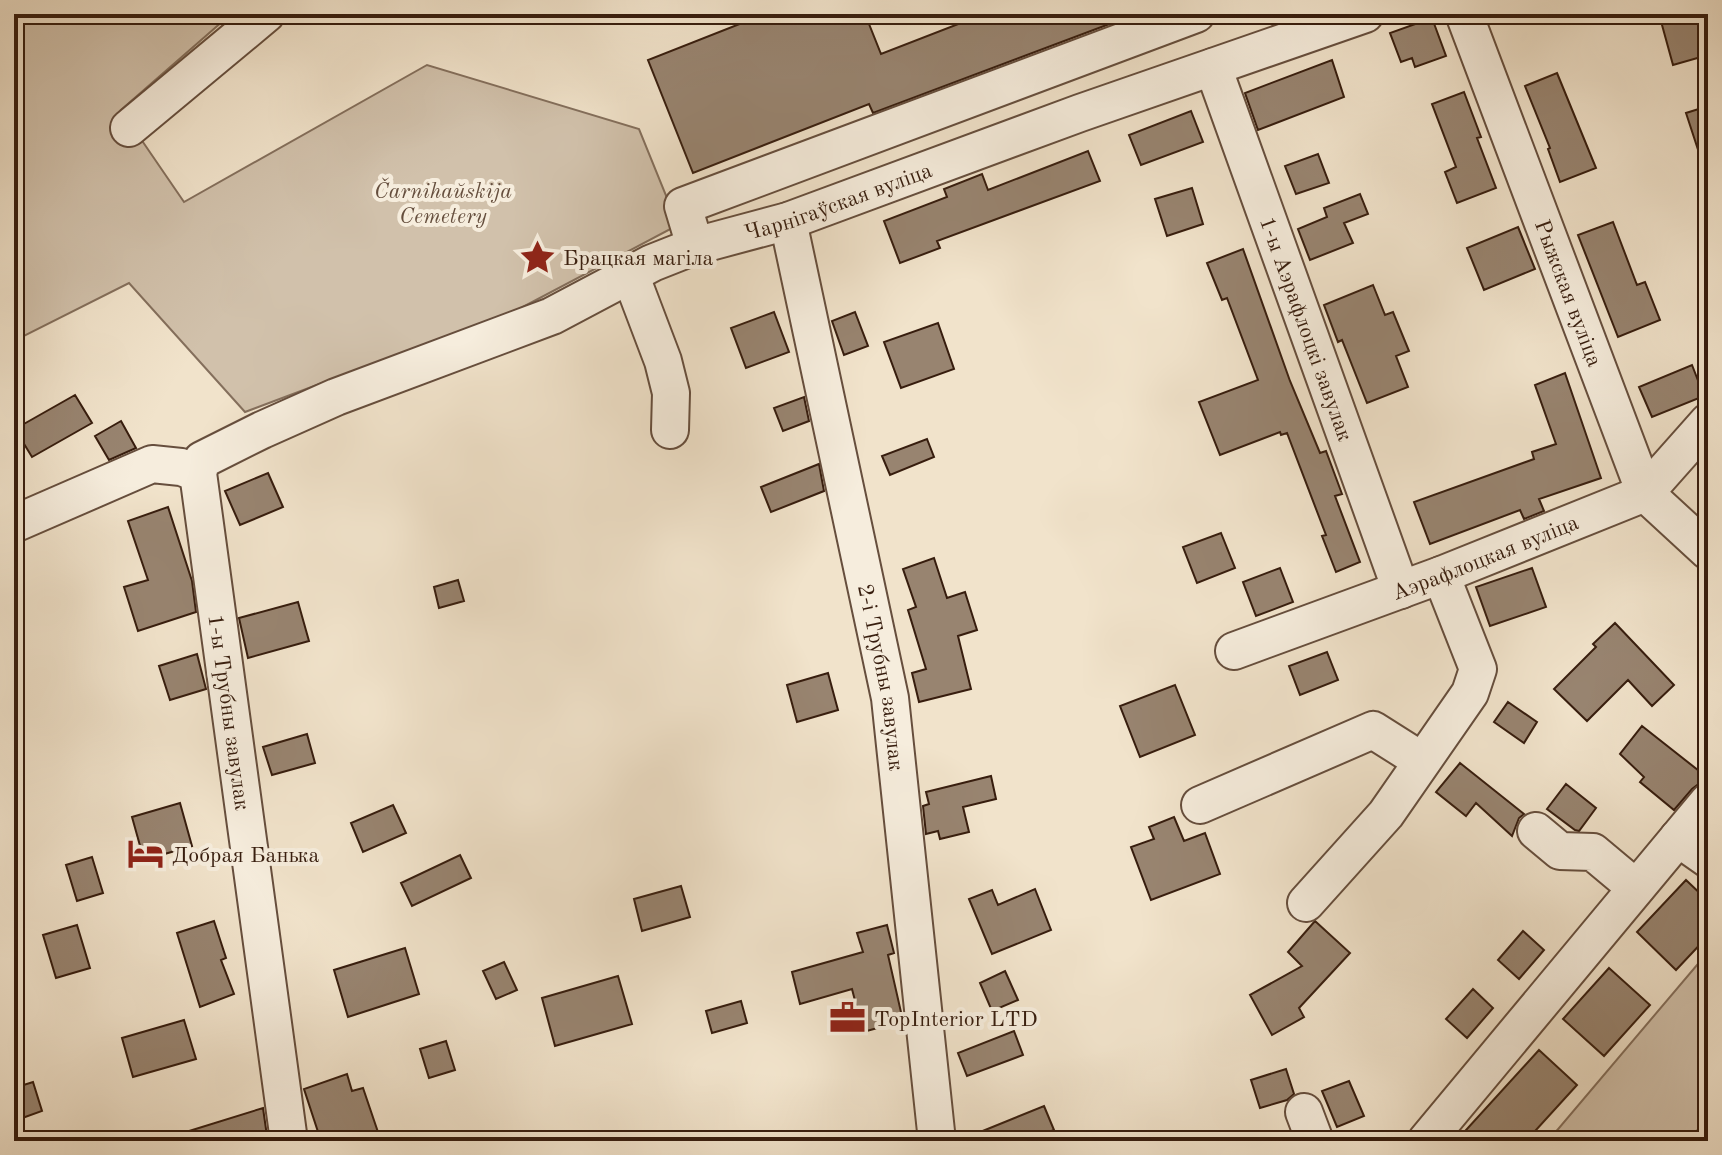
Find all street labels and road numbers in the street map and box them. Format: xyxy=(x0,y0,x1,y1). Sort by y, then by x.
street label: Чарнігаўская вуліца xyxy=(742,160,935,245)
street label: 1-ы Аэрафлоцкі завулак xyxy=(1255,214,1356,444)
street label: Рыжская вуліца xyxy=(1530,217,1605,370)
street label: Аэрафлоцкая вуліца xyxy=(1389,512,1582,605)
street label: 2-і Трубны завулак xyxy=(853,582,907,772)
street label: 1-ы Трубны завулак xyxy=(203,613,253,812)

